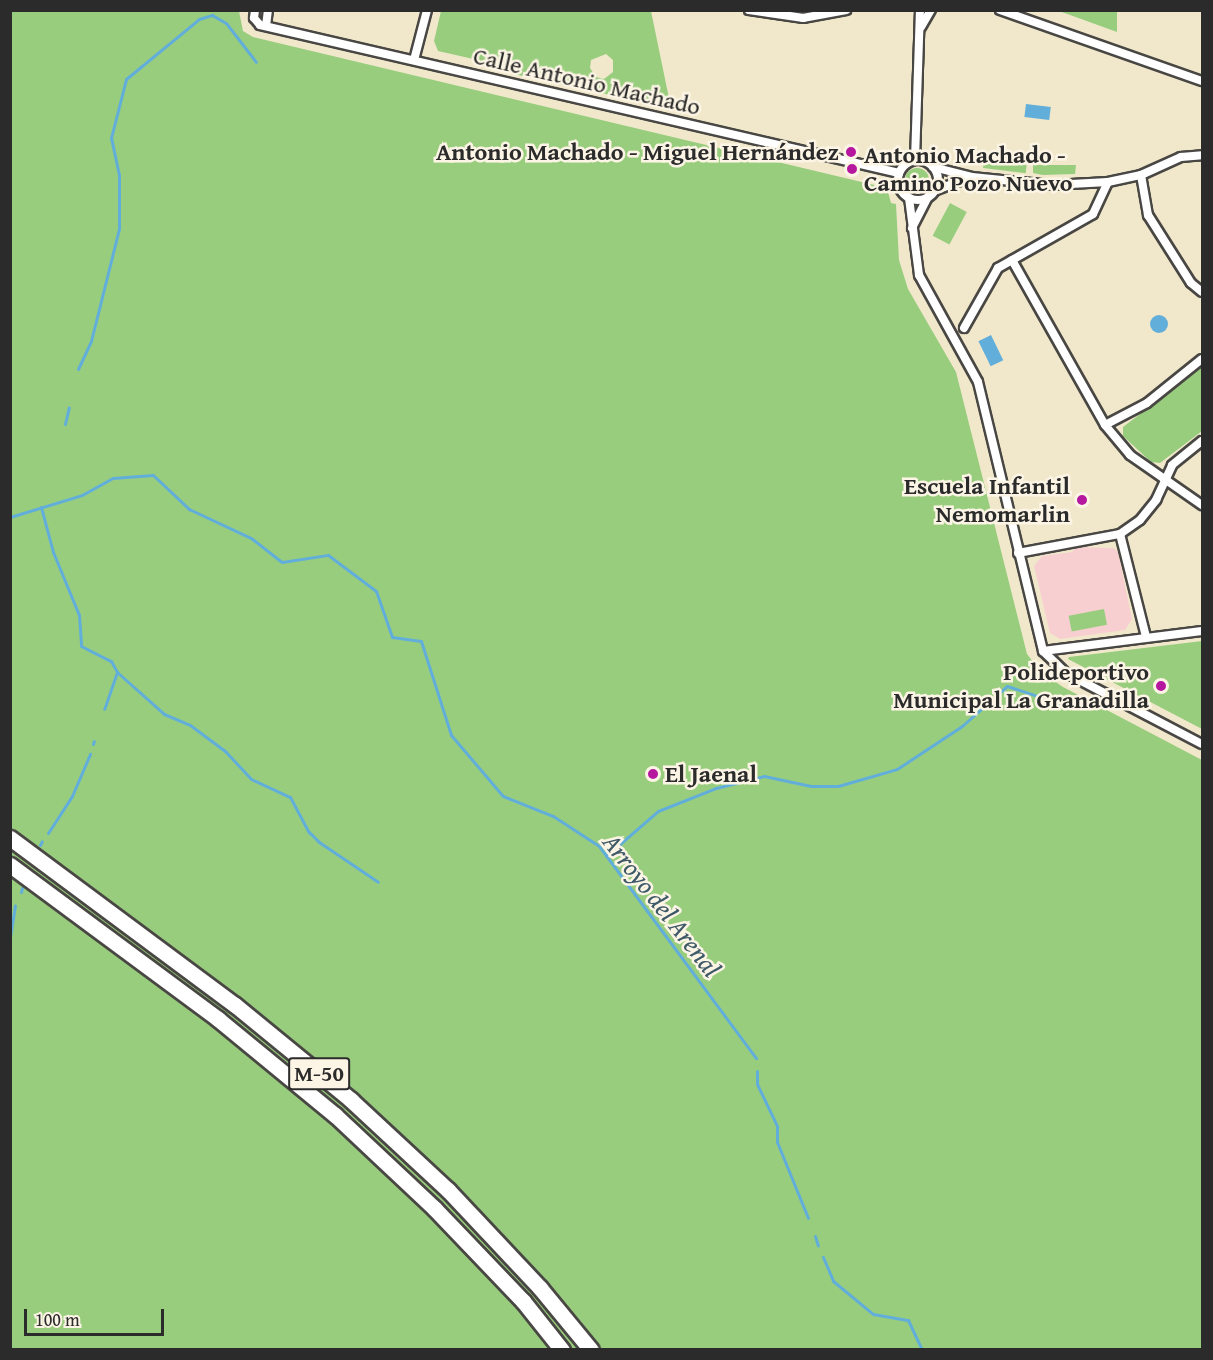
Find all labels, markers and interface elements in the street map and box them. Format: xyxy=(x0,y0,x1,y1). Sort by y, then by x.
street label: Calle Antonio Machado xyxy=(471,41,703,121)
place label: Antonio Machado - Miguel Hernández xyxy=(436,138,839,166)
place label: Antonio Machado - Camino Pozo Nuevo xyxy=(864,141,1073,197)
marker: Antonio Machado - Miguel Hernández xyxy=(844,145,858,159)
marker: Antonio Machado - Camino Pozo Nuevo xyxy=(845,162,859,176)
place label: Escuela Infantil Nemomarlin xyxy=(904,472,1070,528)
marker: Escuela Infantil Nemomarlin xyxy=(1075,493,1089,507)
place label: Polideportivo Municipal La Granadilla xyxy=(893,658,1149,714)
marker: Polideportivo Municipal La Granadilla xyxy=(1154,679,1168,693)
place label: El Jaenal xyxy=(665,760,757,788)
marker: El Jaenal xyxy=(646,767,660,781)
water label: Arroyo del Arenal xyxy=(596,827,728,983)
road number: M-50 xyxy=(288,1055,350,1093)
scale bar xyxy=(27,1297,166,1335)
text: 100 m xyxy=(35,1306,80,1333)

